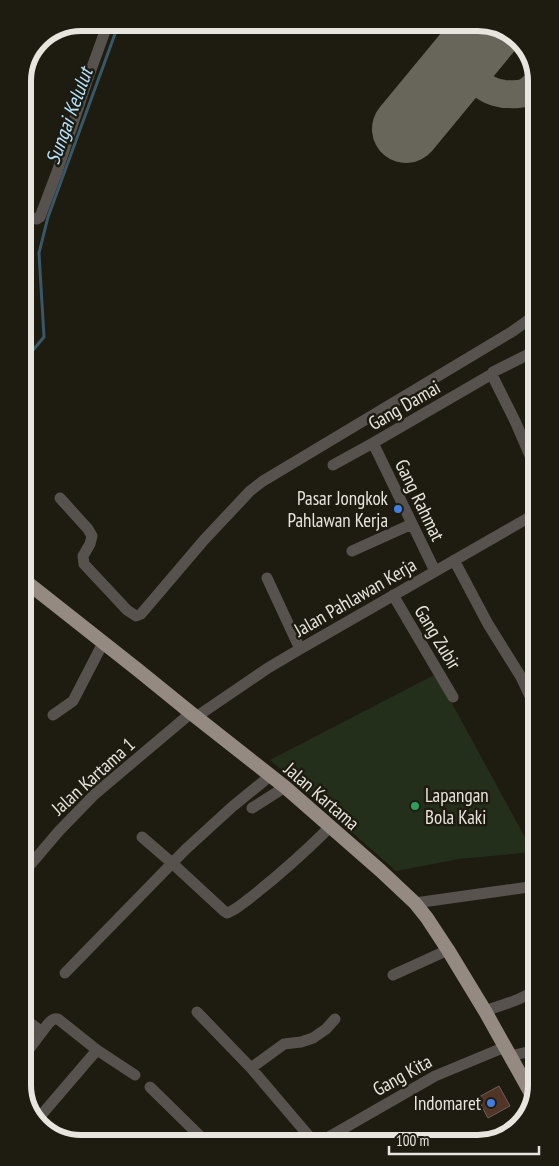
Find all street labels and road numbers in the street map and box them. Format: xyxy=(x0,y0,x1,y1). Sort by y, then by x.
street label: Gang Damai xyxy=(364,375,444,435)
street label: Gang Rahmat xyxy=(390,455,450,545)
street label: Jalan Pahlawan Kerja xyxy=(289,552,420,642)
street label: Gang Zubir xyxy=(409,600,467,674)
street label: Jalan Kartama 1 xyxy=(46,732,140,820)
street label: Jalan Kartama xyxy=(279,756,364,835)
street label: Gang Kita xyxy=(368,1049,436,1101)

